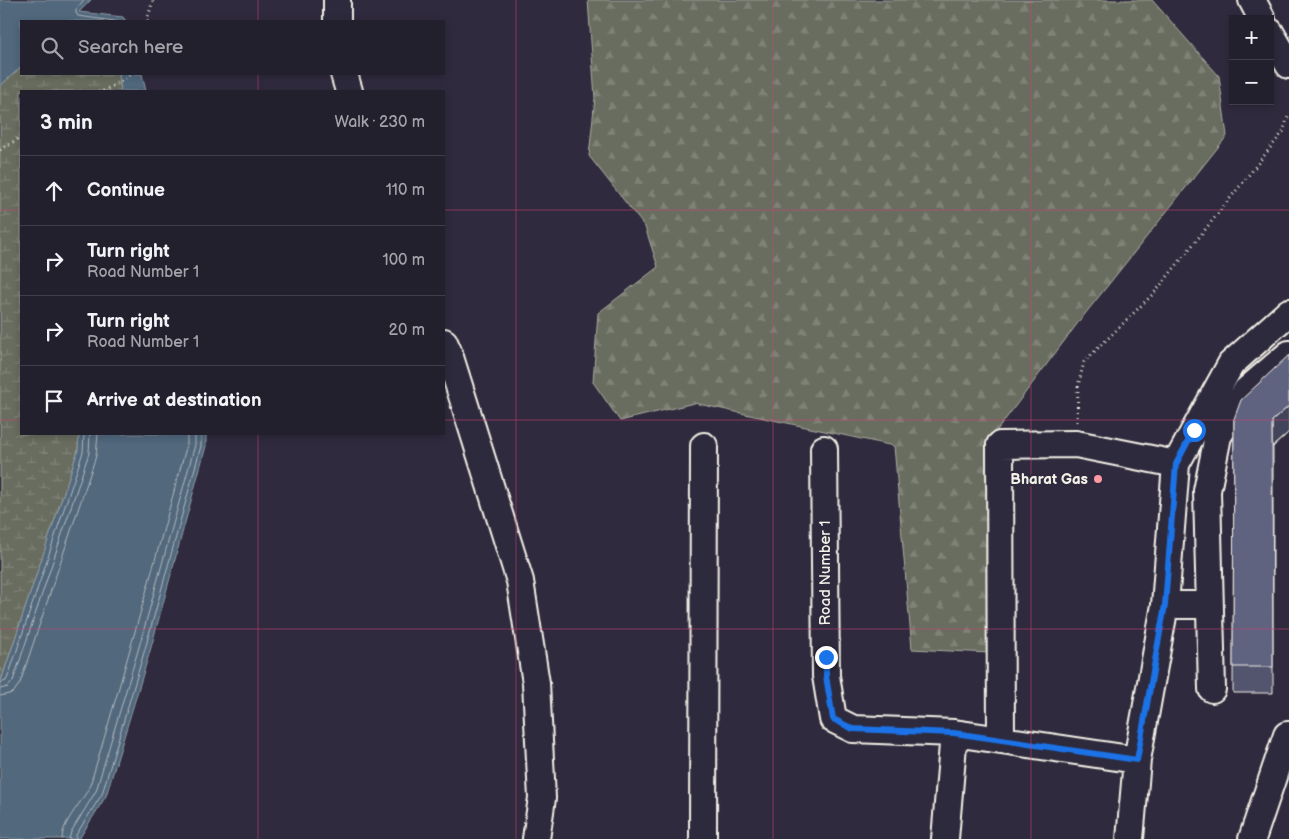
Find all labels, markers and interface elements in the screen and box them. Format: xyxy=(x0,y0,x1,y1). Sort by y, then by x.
map controls xyxy=(1229,15,1274,105)
button: + xyxy=(1229,15,1274,60)
search box xyxy=(20,20,445,75)
icon: search xyxy=(38,34,66,62)
text: Search here xyxy=(78,36,183,59)
button: − xyxy=(1229,60,1274,105)
text: 3 min xyxy=(40,110,93,135)
text: Walk · 230 m xyxy=(335,113,425,132)
icon: ahead xyxy=(40,177,68,205)
text: Continue xyxy=(87,179,165,202)
text: 110 m xyxy=(386,181,425,200)
text: Turn right xyxy=(87,240,170,263)
icon: right xyxy=(40,247,68,275)
text: 100 m xyxy=(382,251,425,270)
text: Road Number 1 xyxy=(87,263,199,282)
text: Turn right xyxy=(87,310,170,333)
icon: right xyxy=(40,317,68,345)
text: 20 m xyxy=(389,321,425,340)
text: Road Number 1 xyxy=(87,333,199,352)
icon: arrive xyxy=(40,387,68,415)
text: Arrive at destination xyxy=(87,389,262,412)
route start xyxy=(1183,419,1206,442)
place label: Bharat Gas xyxy=(1010,470,1088,489)
marker: Bharat Gas xyxy=(1092,473,1104,485)
street label: Road Number 1 xyxy=(816,520,835,626)
route end xyxy=(815,646,838,669)

